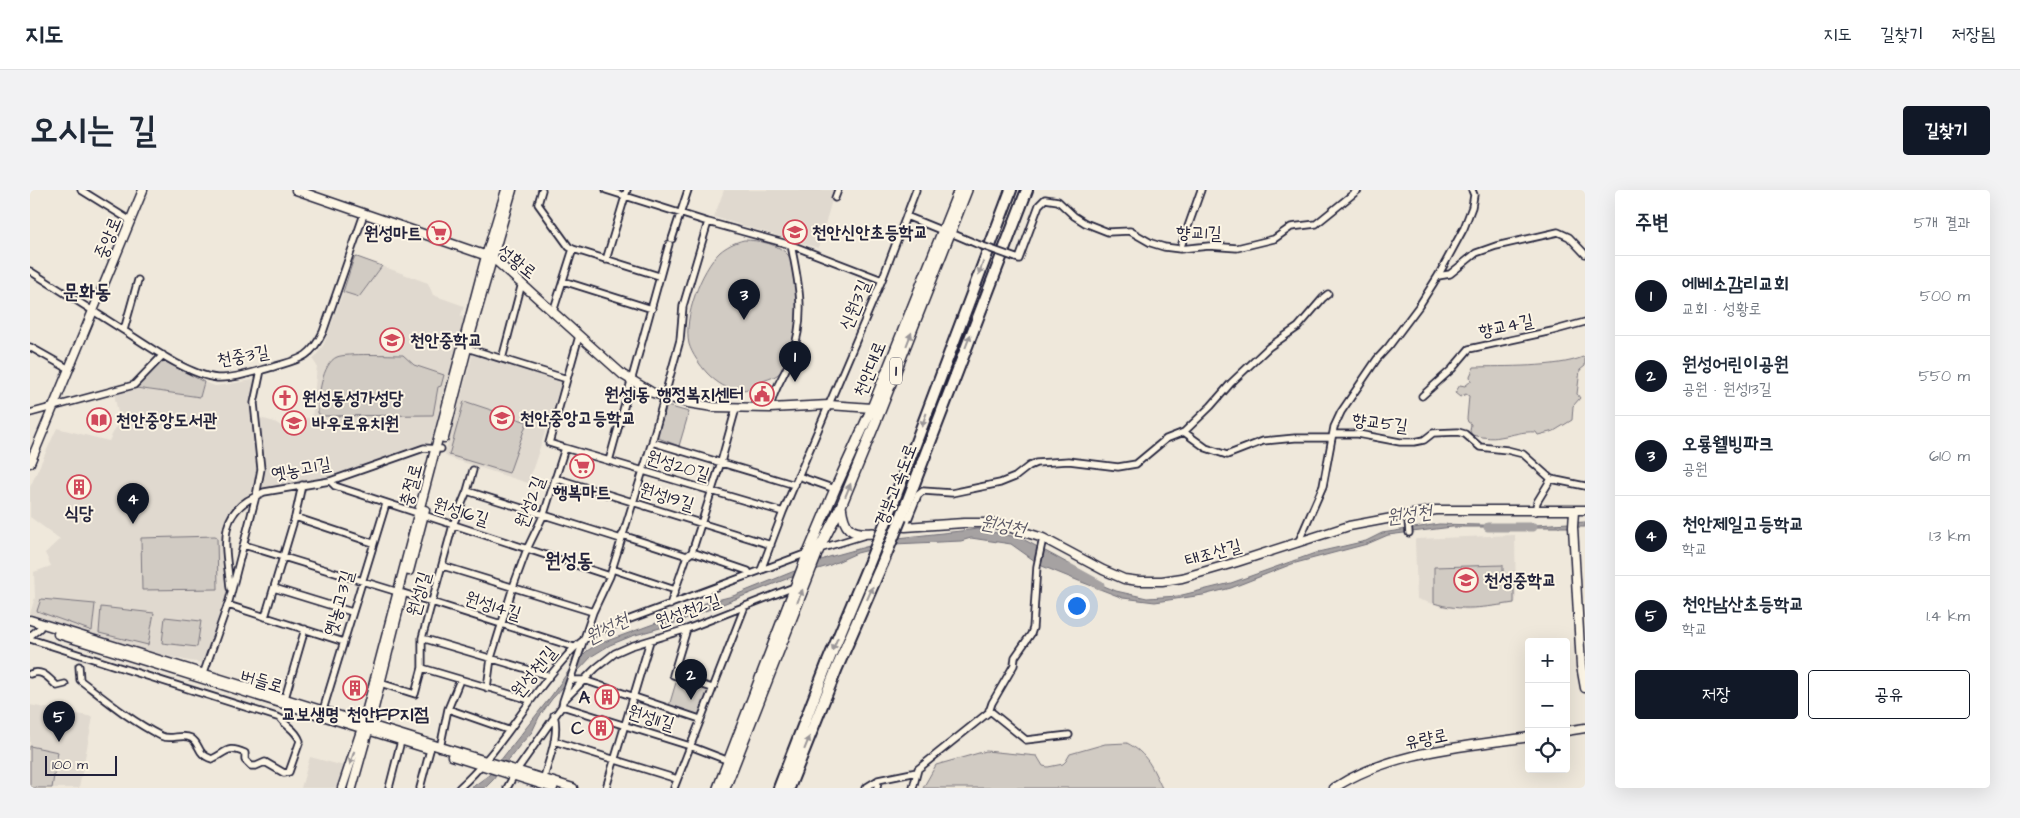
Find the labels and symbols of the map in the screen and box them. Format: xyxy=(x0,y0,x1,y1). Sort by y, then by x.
street label: 중앙로 xyxy=(88,213,128,263)
school or university icon: 천안신안초등학교 xyxy=(782,219,808,245)
supermarket icon: 원성마트 xyxy=(426,220,452,246)
place label: 천안신안초등학교 xyxy=(812,220,928,245)
street label: 향교1길 xyxy=(1176,220,1223,246)
place label: 원성마트 xyxy=(364,221,422,246)
street label: 성황로 xyxy=(492,239,542,285)
one-way arrow xyxy=(977,261,985,276)
street label: 신원3길 xyxy=(833,275,877,334)
district label: 문화동 xyxy=(63,278,111,306)
pin: 3 xyxy=(728,279,760,320)
street label: 향교4길 xyxy=(1476,308,1536,344)
school or university icon: 천안중학교 xyxy=(379,327,405,353)
place label: 천안중학교 xyxy=(410,328,482,353)
one-way arrow xyxy=(905,331,913,346)
one-way arrow xyxy=(964,333,972,348)
street label: 천안대로 xyxy=(848,337,892,401)
street label: 천중3길 xyxy=(215,339,272,373)
pin: 1 xyxy=(779,341,811,382)
road number: 1 xyxy=(890,358,902,385)
public building icon: 원성1동 행정복지센터 xyxy=(749,381,775,407)
place label: 원성1동 행정복지센터 xyxy=(604,382,744,407)
church icon: 원성동성가성당 xyxy=(272,385,298,411)
place label: 원성동성가성당 xyxy=(302,386,404,411)
school or university icon: 천안중앙고등학교 xyxy=(489,405,515,431)
place label: 천안중앙고등학교 xyxy=(520,406,636,431)
library icon: 천안중앙도서관 xyxy=(86,407,112,433)
street label: 향교5길 xyxy=(1351,407,1410,439)
place label: 천안중앙도서관 xyxy=(116,408,218,433)
school or university icon: 바우로유치원 xyxy=(281,410,307,436)
place label: 바우로유치원 xyxy=(312,411,399,436)
one-way arrow xyxy=(920,413,928,428)
street label: 경부고속도로 xyxy=(869,440,923,530)
street label: 원성20길 xyxy=(643,445,713,488)
street label: 옛농고1길 xyxy=(269,451,333,487)
supermarket icon: 행복마트 xyxy=(569,453,595,479)
street label: 충절로 xyxy=(393,461,429,509)
street label: 원성2길 xyxy=(509,472,551,532)
building icon: 식당 xyxy=(66,474,92,500)
street label: 원성19길 xyxy=(637,477,698,517)
place label: 행복마트 xyxy=(552,480,611,505)
one-way arrow xyxy=(844,482,852,497)
pin: 4 xyxy=(117,483,149,524)
street label: 원성16길 xyxy=(430,492,492,532)
water label: 원성천 xyxy=(1385,499,1435,531)
place label: 식당 xyxy=(65,501,94,526)
water label: 원성천 xyxy=(978,509,1030,544)
street label: 태조산길 xyxy=(1182,533,1245,573)
district label: 원성동 xyxy=(545,547,593,575)
street label: 옛농고3길 xyxy=(318,567,360,639)
school or university icon: 천성중학교 xyxy=(1453,567,1479,593)
street label: 원성1길 xyxy=(401,568,437,619)
place label: 천성중학교 xyxy=(1484,568,1556,593)
street label: 원성14길 xyxy=(462,586,525,627)
one-way arrow xyxy=(866,586,874,600)
street label: 원성천2길 xyxy=(652,587,725,634)
one-way arrow xyxy=(796,588,804,603)
your location xyxy=(1064,593,1090,619)
water label: 원성천 xyxy=(580,606,635,651)
one-way arrow xyxy=(831,637,839,651)
street label: 원성천1길 xyxy=(505,640,563,703)
pin: 2 xyxy=(675,659,707,700)
street label: 버들로 xyxy=(238,663,286,699)
building icon: 교보생명 천안FP지점 xyxy=(342,675,368,701)
building icon: A xyxy=(594,684,620,710)
place label: A xyxy=(578,685,590,710)
street label: 원성11길 xyxy=(624,699,678,737)
pin: 5 xyxy=(43,701,75,742)
place label: 교보생명 천안FP지점 xyxy=(281,702,429,727)
building icon: C xyxy=(588,715,614,741)
place label: C xyxy=(571,716,584,741)
street label: 유량로 xyxy=(1402,723,1450,755)
one-way arrow xyxy=(803,735,811,750)
one-way arrow xyxy=(348,750,355,765)
scale bar xyxy=(45,753,118,776)

